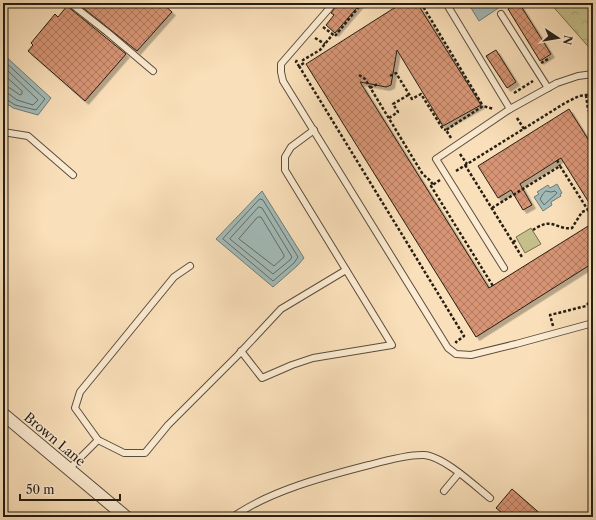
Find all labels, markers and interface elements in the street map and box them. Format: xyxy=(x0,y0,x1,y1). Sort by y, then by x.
north arrow xyxy=(538,18,578,58)
text: N xyxy=(560,34,576,47)
street label: Brown Lane xyxy=(21,409,89,469)
scale bar xyxy=(20,476,120,502)
text: 50 m xyxy=(26,482,55,497)

